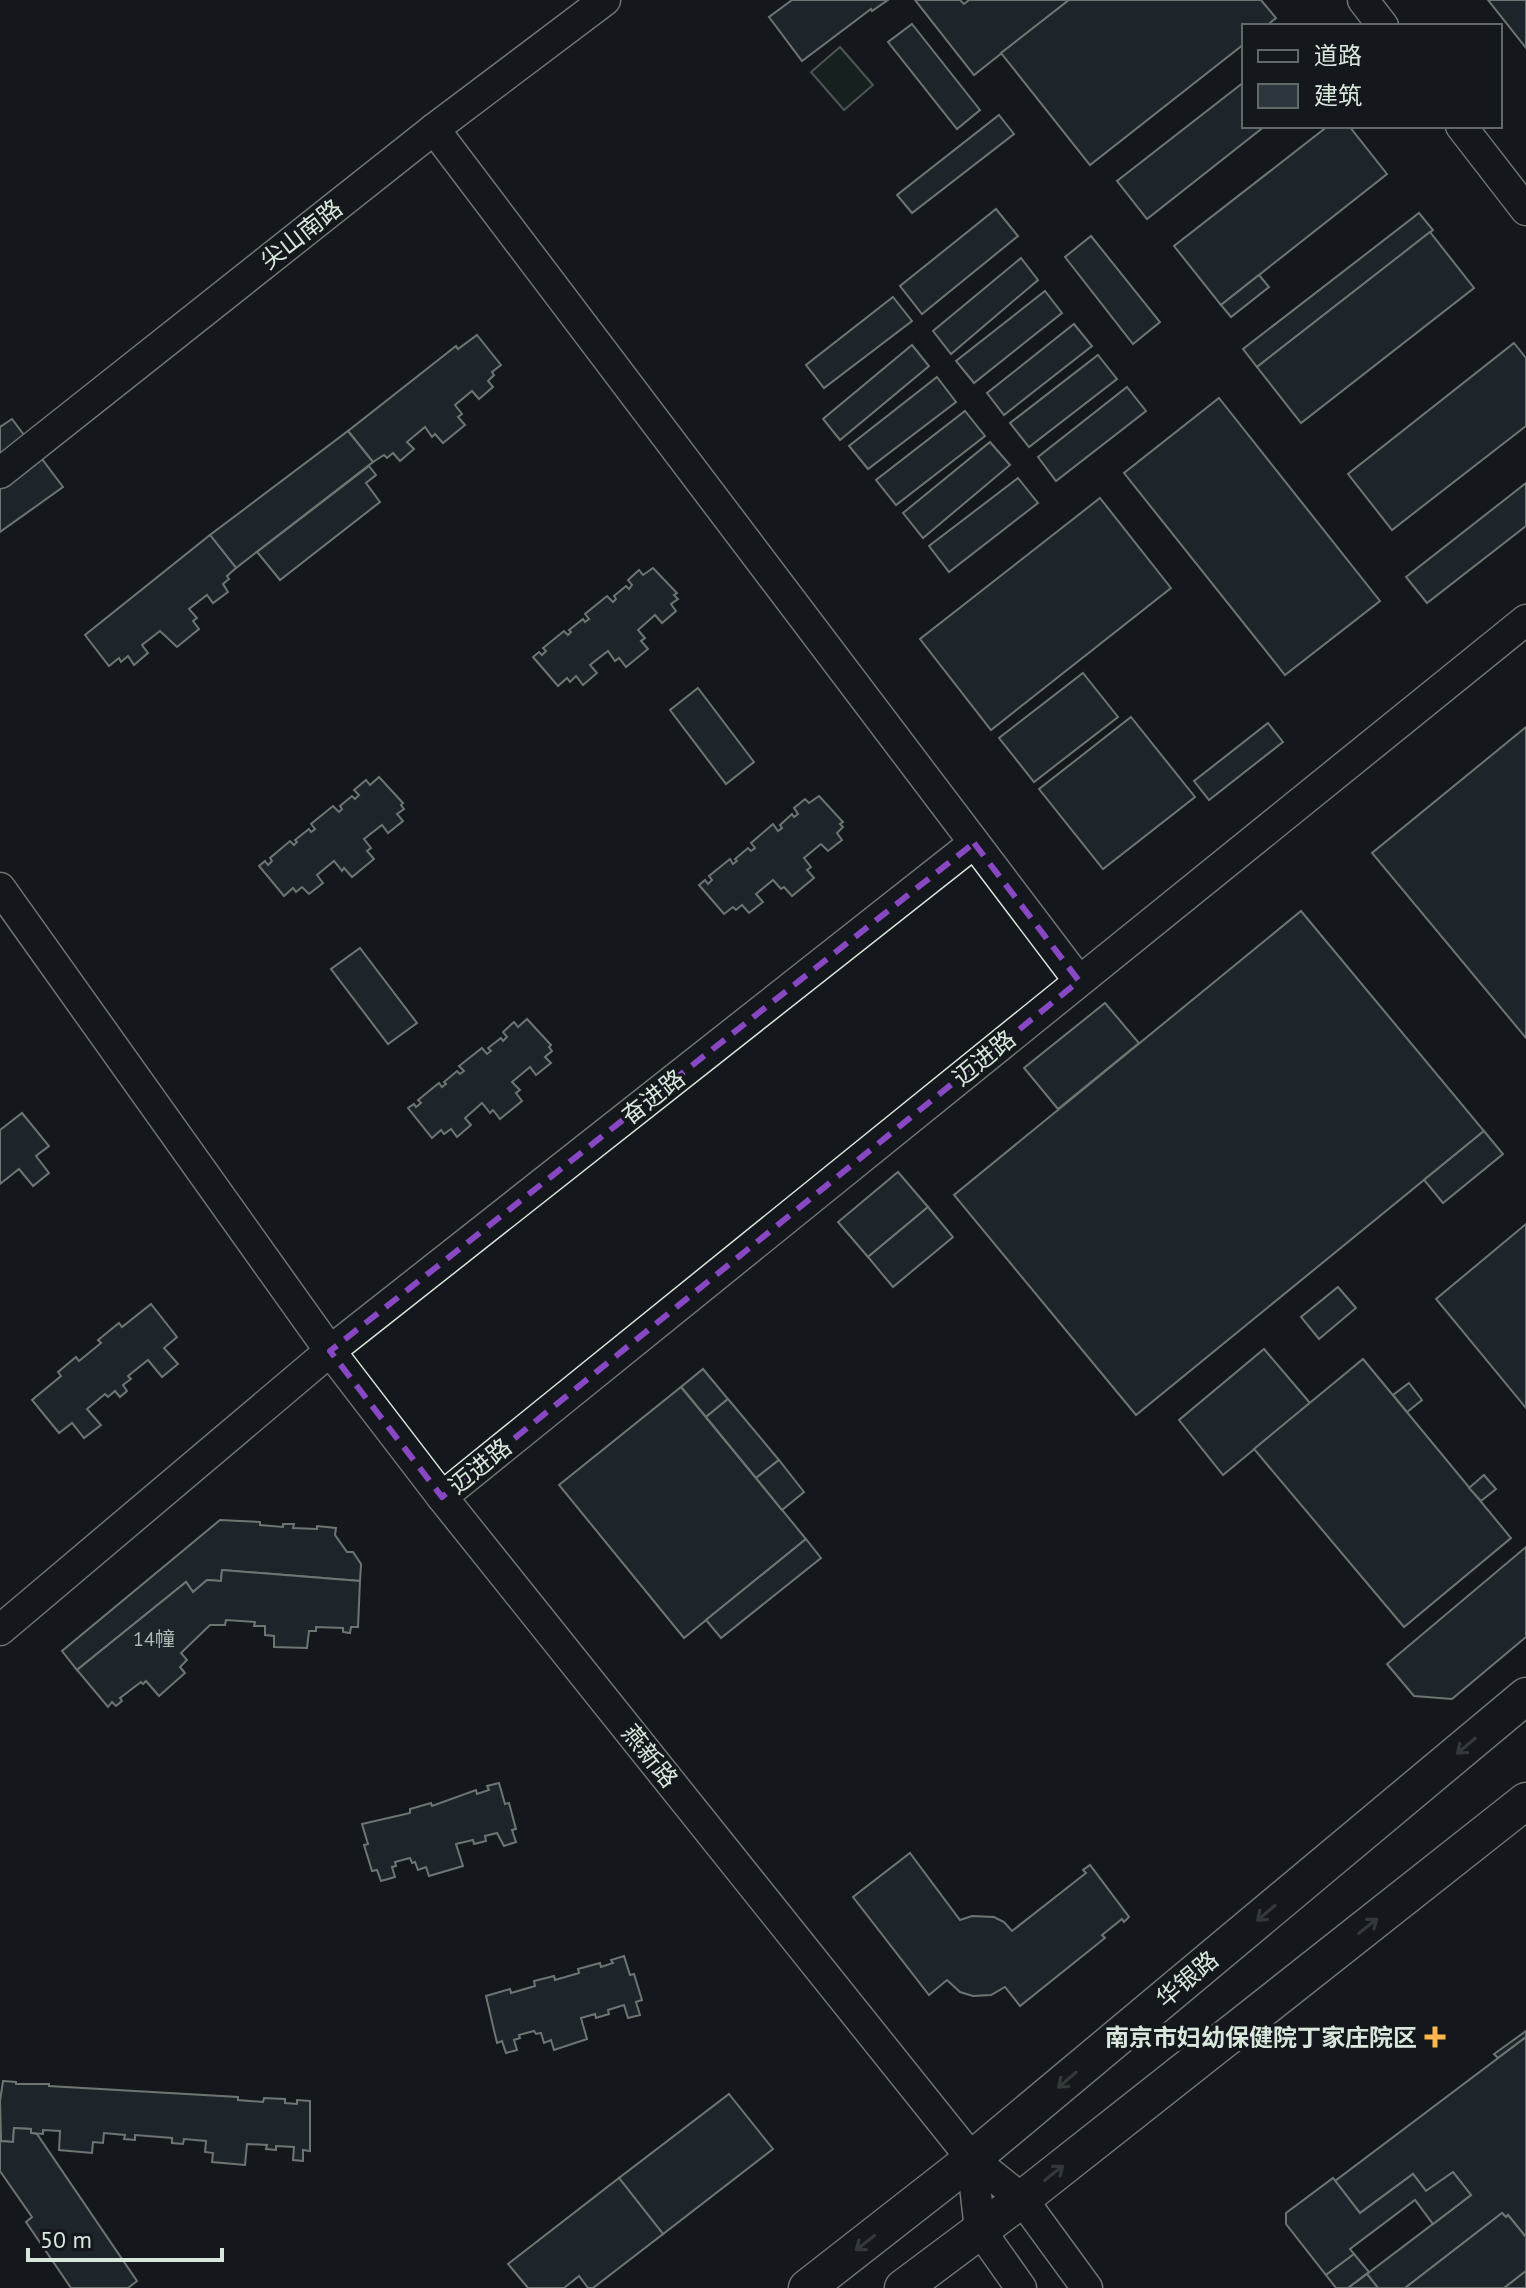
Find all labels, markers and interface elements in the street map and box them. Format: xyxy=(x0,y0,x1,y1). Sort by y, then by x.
legend xyxy=(1242,24,1502,128)
text: 道路 xyxy=(1314,40,1362,71)
text: 建筑 xyxy=(1314,80,1362,111)
street label: 尖山南路 xyxy=(254,192,348,276)
street label: 迈进路 xyxy=(946,1023,1022,1093)
street label: 奋进路 xyxy=(615,1063,691,1131)
street label: 迈进路 xyxy=(442,1431,518,1501)
house number: 14幢 xyxy=(133,1626,175,1652)
street label: 燕新路 xyxy=(615,1718,685,1794)
one-way arrow xyxy=(1456,1737,1476,1755)
one-way arrow xyxy=(1257,1904,1277,1922)
one-way arrow xyxy=(1357,1917,1378,1934)
street label: 华银路 xyxy=(1149,1944,1225,2014)
place label: 南京市妇幼保健院丁家庄院区 xyxy=(1105,2022,1417,2053)
marker: 南京市妇幼保健院丁家庄院区 xyxy=(1424,2026,1446,2048)
one-way arrow xyxy=(1058,2071,1078,2089)
one-way arrow xyxy=(1043,2165,1064,2182)
scale bar xyxy=(28,2212,222,2262)
text: 50 m xyxy=(40,2224,92,2255)
one-way arrow xyxy=(855,2234,876,2251)

